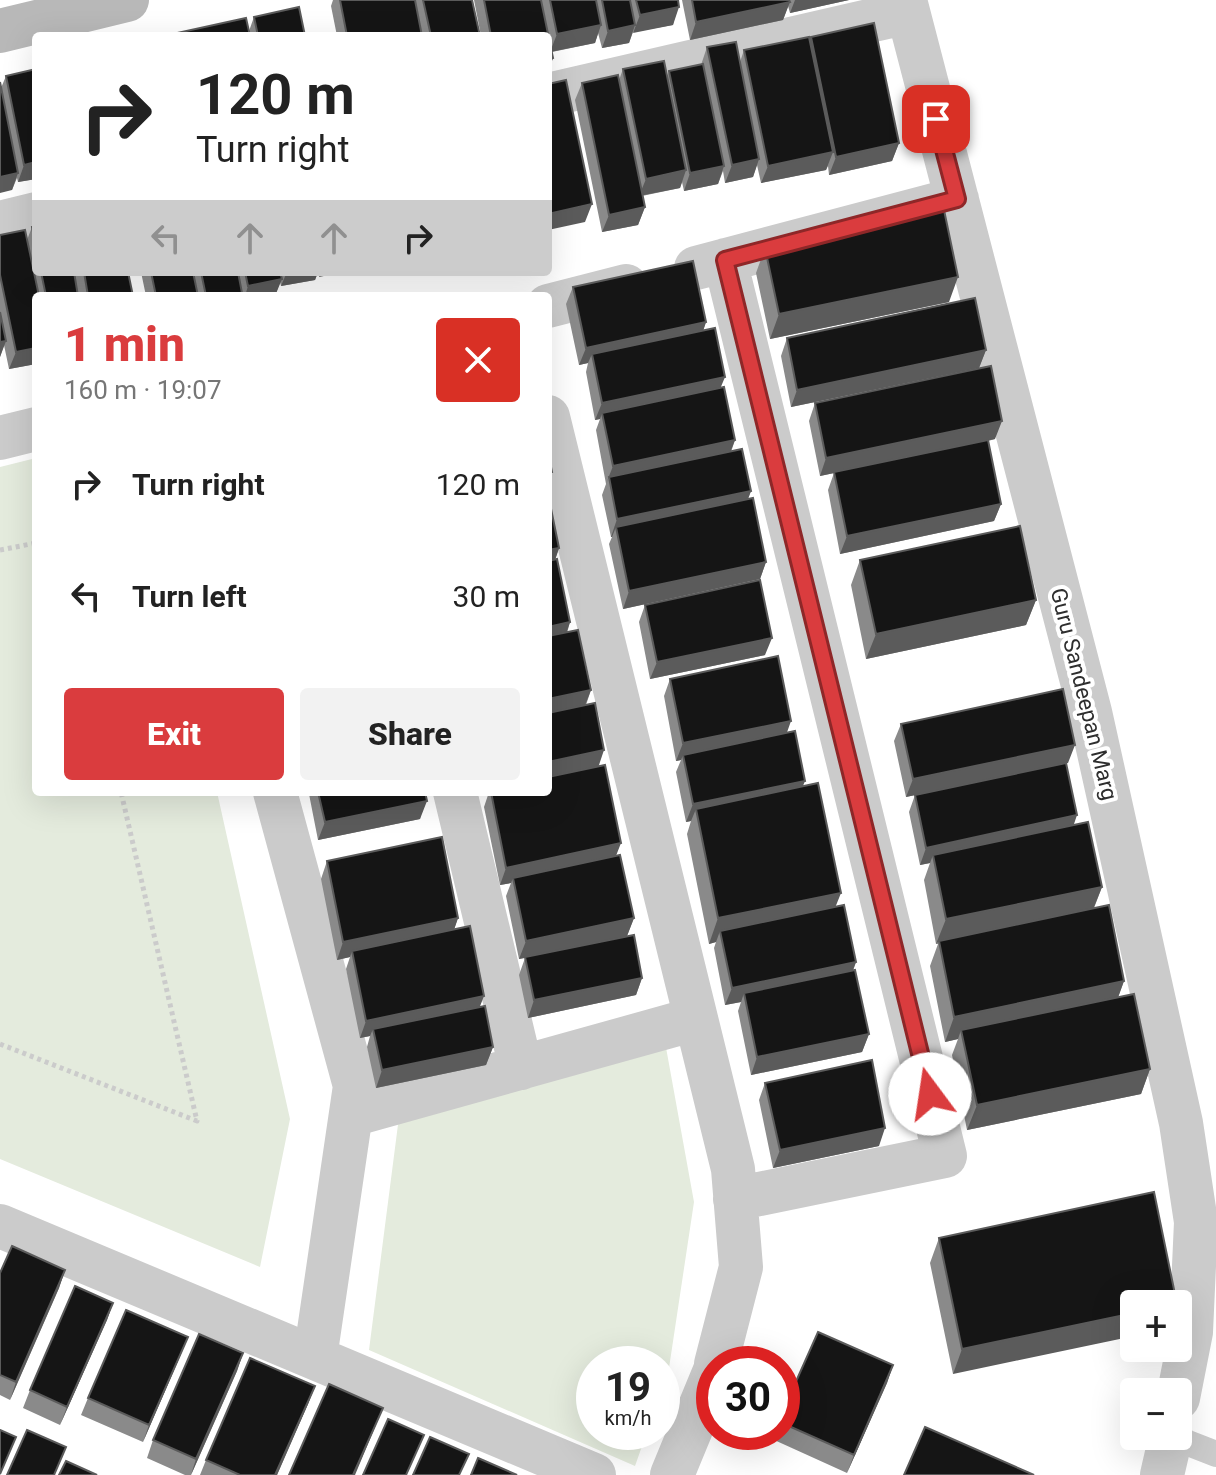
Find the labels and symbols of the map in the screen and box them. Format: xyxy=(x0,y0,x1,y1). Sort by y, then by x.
pin xyxy=(902,85,970,153)
street label: Guru Sandeepan Marg xyxy=(1046,585,1122,803)
position arrow xyxy=(888,1052,972,1136)
speed limit sign: 30 xyxy=(696,1346,800,1450)

